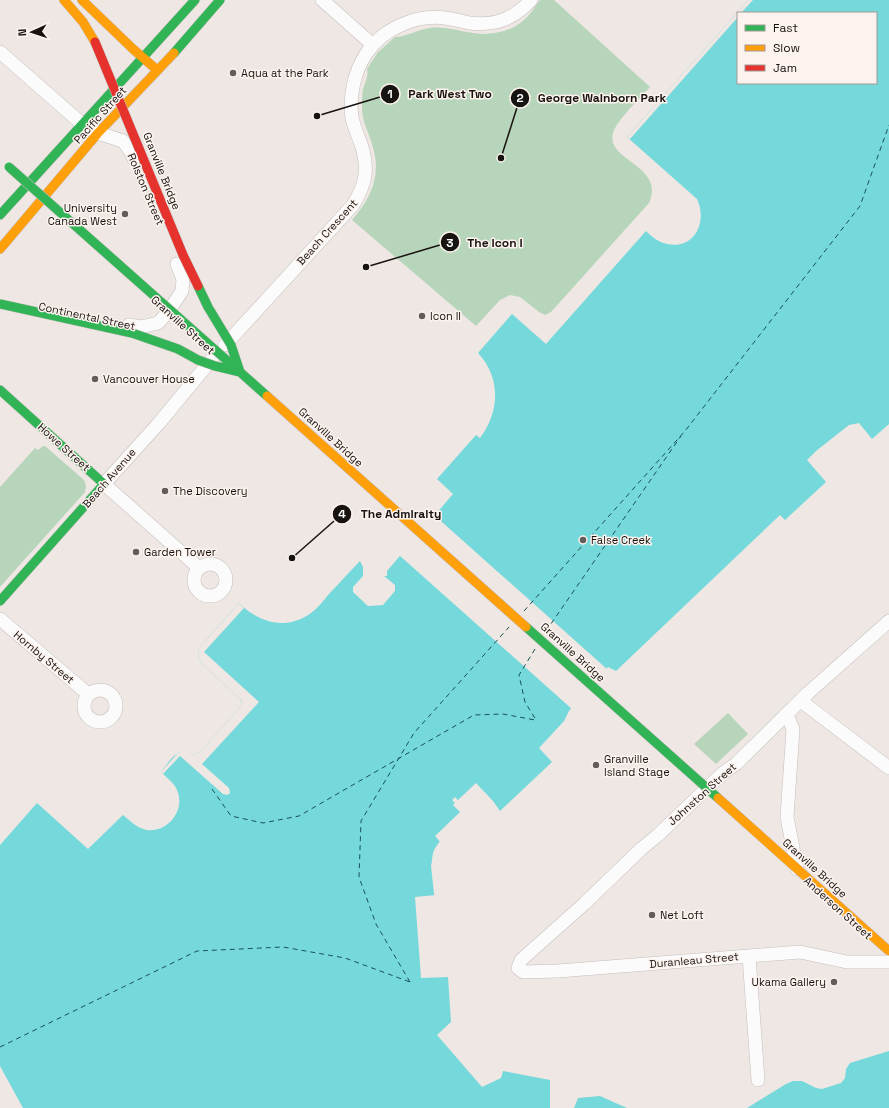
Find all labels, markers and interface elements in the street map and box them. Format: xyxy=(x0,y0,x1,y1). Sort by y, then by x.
north arrow xyxy=(12,12,52,52)
legend xyxy=(737,12,877,84)
text: Fast xyxy=(773,20,798,36)
text: N xyxy=(15,28,29,37)
text: Slow xyxy=(773,40,800,56)
text: Jam xyxy=(773,60,797,76)
place label: Aqua at the Park xyxy=(241,66,329,80)
marker: Aqua at the Park xyxy=(228,68,238,78)
callout: Park West Two xyxy=(380,82,500,106)
street label: Pacific Street xyxy=(71,83,129,147)
text: 1 xyxy=(387,86,393,102)
text: Park West Two xyxy=(408,86,492,102)
callout: George Wainborn Park xyxy=(510,86,674,110)
text: 2 xyxy=(516,90,524,106)
text: George Wainborn Park xyxy=(538,90,666,106)
street label: Granville Bridge xyxy=(140,130,184,212)
street label: Rolston Street xyxy=(125,151,167,227)
street label: Beach Crescent xyxy=(294,196,360,268)
place label: University Canada West xyxy=(48,201,117,228)
marker: University Canada West xyxy=(120,209,130,219)
callout: The Icon I xyxy=(440,230,531,254)
text: 3 xyxy=(446,235,454,251)
text: The Icon I xyxy=(467,235,523,251)
street label: Granville Street xyxy=(148,293,218,357)
street label: Continental Street xyxy=(37,299,137,333)
place label: Icon II xyxy=(430,309,461,323)
marker: Icon II xyxy=(417,311,427,321)
place label: Vancouver House xyxy=(103,372,195,386)
marker: Vancouver House xyxy=(90,374,100,384)
street label: Granville Bridge xyxy=(296,404,366,470)
street label: Howe Street xyxy=(35,420,93,474)
street label: Beach Avenue xyxy=(79,445,139,511)
place label: The Discovery xyxy=(173,484,248,498)
marker: The Discovery xyxy=(160,486,170,496)
callout: The Admiralty xyxy=(332,502,449,526)
text: 4 xyxy=(338,506,346,522)
text: The Admiralty xyxy=(361,506,441,522)
place label: False Creek xyxy=(591,533,651,547)
marker: False Creek xyxy=(578,535,588,545)
place label: Garden Tower xyxy=(144,545,216,559)
marker: Garden Tower xyxy=(131,547,141,557)
street label: Granville Bridge xyxy=(538,619,608,685)
street label: Hornby Street xyxy=(11,627,77,687)
place label: Granville Island Stage xyxy=(604,752,670,779)
marker: Granville Island Stage xyxy=(591,760,601,770)
street label: Johnston Street xyxy=(665,760,739,828)
street label: Granville Bridge xyxy=(780,835,850,901)
street label: Anderson Street xyxy=(801,874,875,942)
place label: Net Loft xyxy=(660,908,704,922)
marker: Net Loft xyxy=(647,910,657,920)
street label: Duranleau Street xyxy=(649,949,739,971)
place label: Ukama Gallery xyxy=(752,975,826,989)
marker: Ukama Gallery xyxy=(829,977,839,987)

